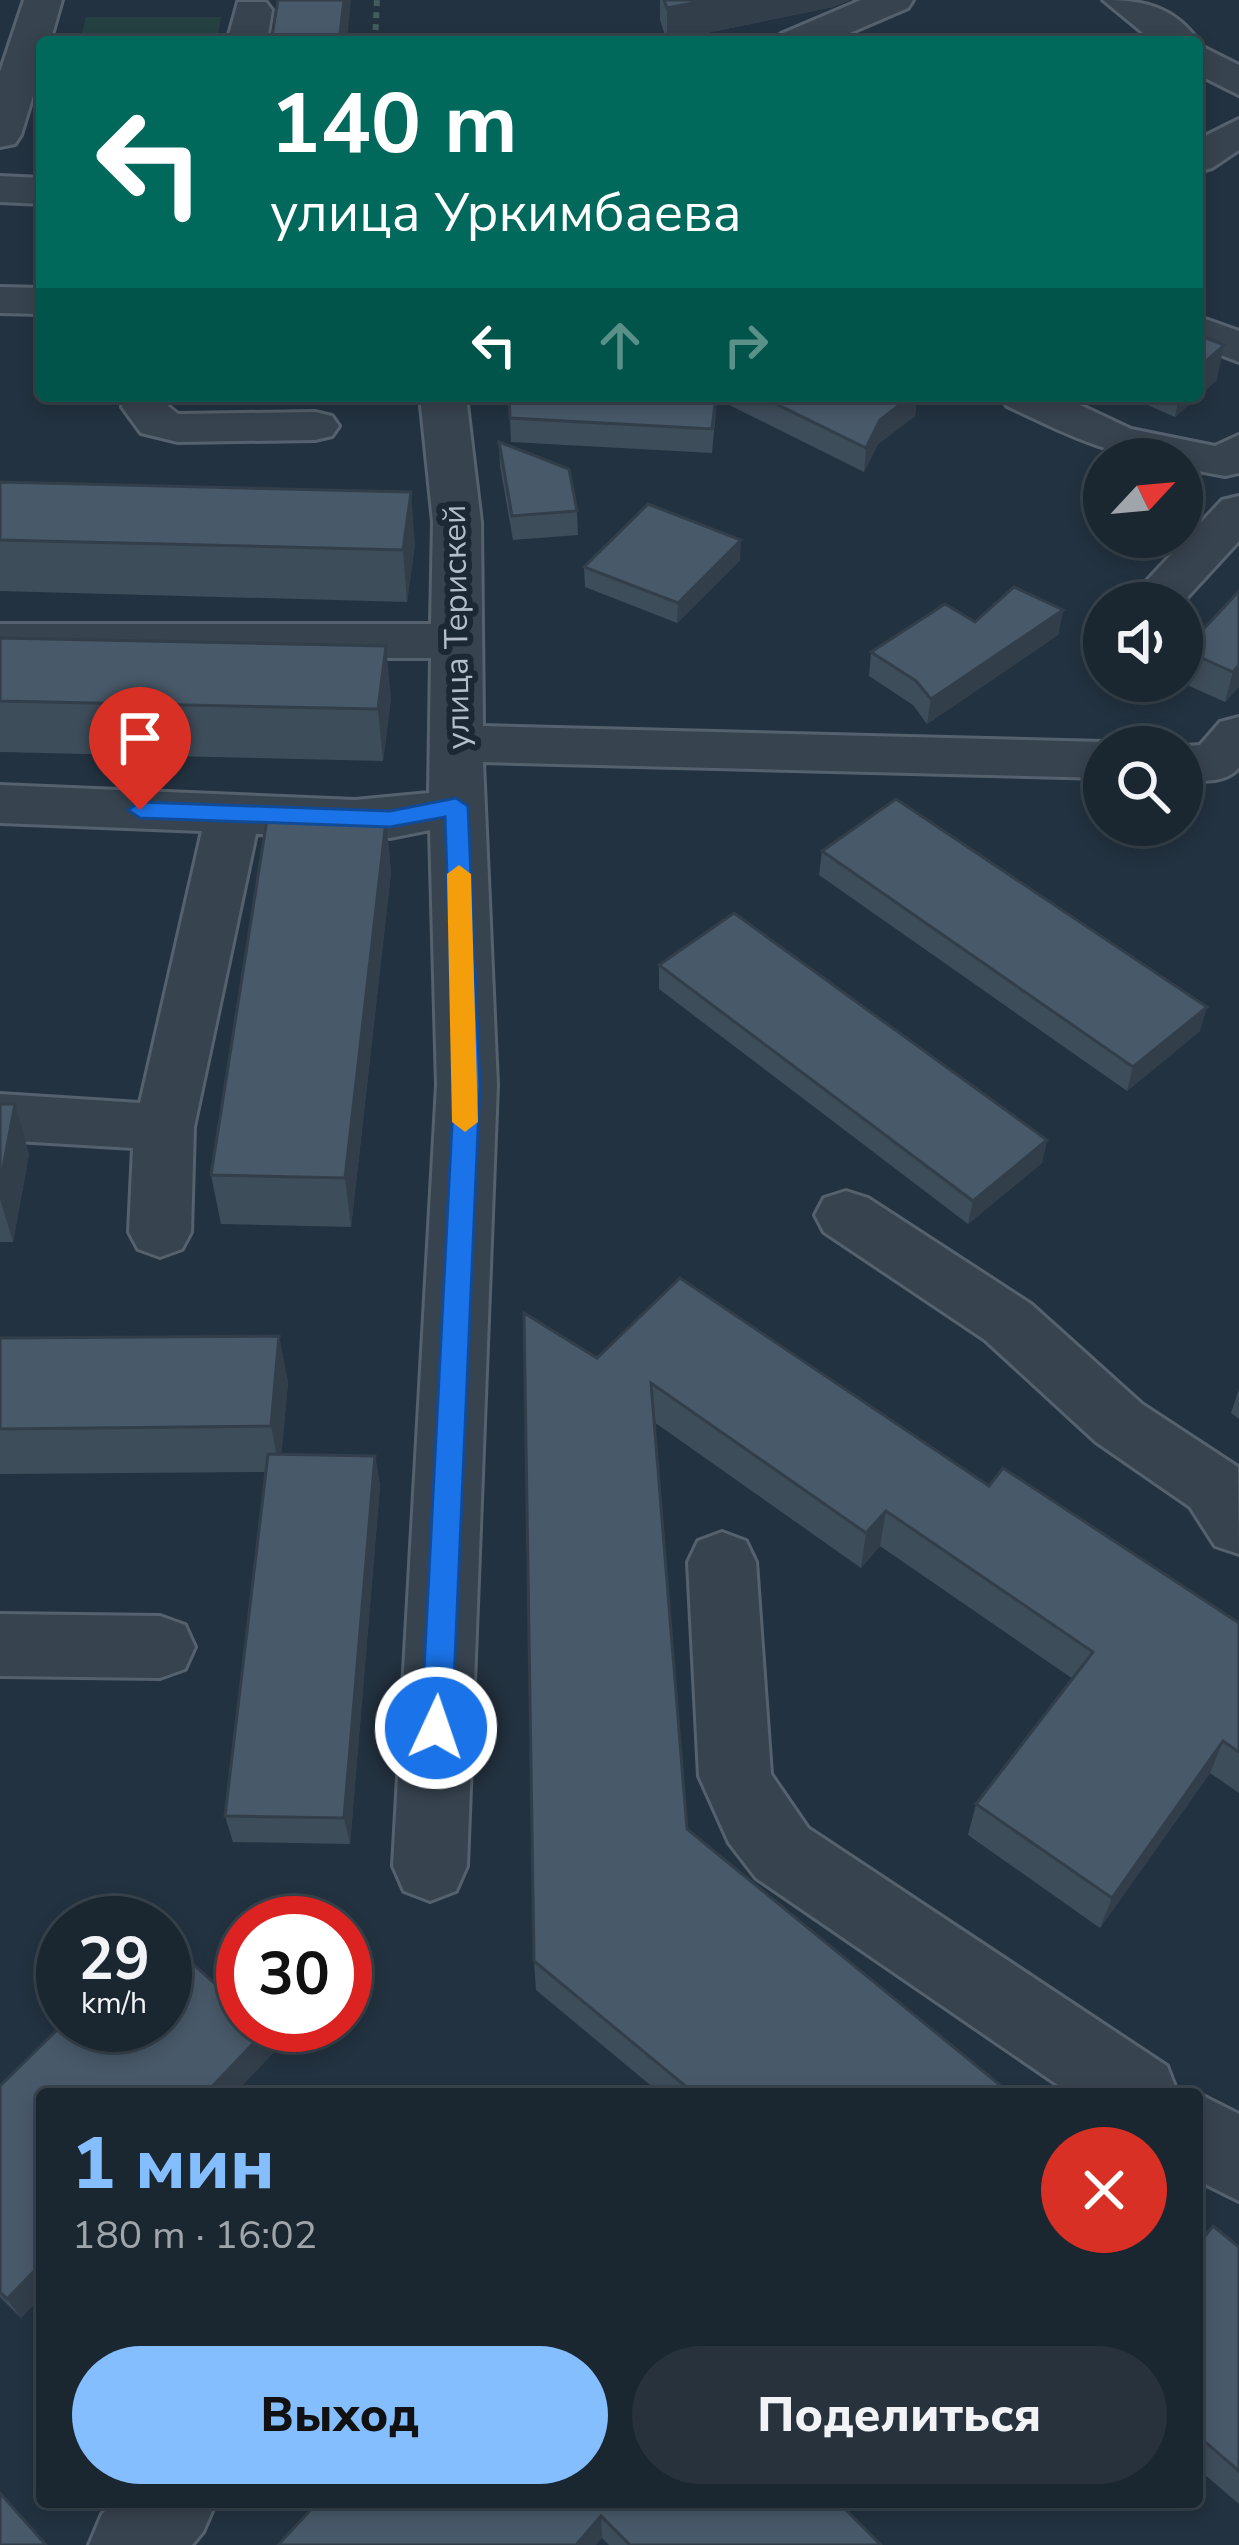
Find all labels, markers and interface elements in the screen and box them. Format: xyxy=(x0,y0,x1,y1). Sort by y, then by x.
text: 140 m xyxy=(270,67,518,182)
icon: left xyxy=(72,84,228,240)
text: улица Уркимбаева xyxy=(270,176,742,250)
icon: left xyxy=(461,312,527,378)
icon: ahead xyxy=(587,312,653,378)
icon: right xyxy=(713,312,779,378)
north arrow xyxy=(1083,438,1203,558)
map controls xyxy=(1083,438,1203,846)
street label: улица Терискей xyxy=(432,504,481,750)
button: sound xyxy=(1083,582,1203,702)
pin xyxy=(89,687,191,810)
icon: arrive xyxy=(107,705,173,771)
button: search xyxy=(1083,726,1203,846)
position arrow xyxy=(373,1665,499,1791)
speed limit sign: 30 xyxy=(216,1896,372,2052)
text: 29 xyxy=(78,1918,150,2000)
text: km/h xyxy=(81,1983,147,2024)
text: 1 мин xyxy=(72,2115,275,2213)
button: close xyxy=(1041,2127,1167,2253)
text: 180 m · 16:02 xyxy=(72,2209,317,2262)
button: Выход xyxy=(72,2346,608,2484)
button: Поделиться xyxy=(632,2346,1167,2484)

